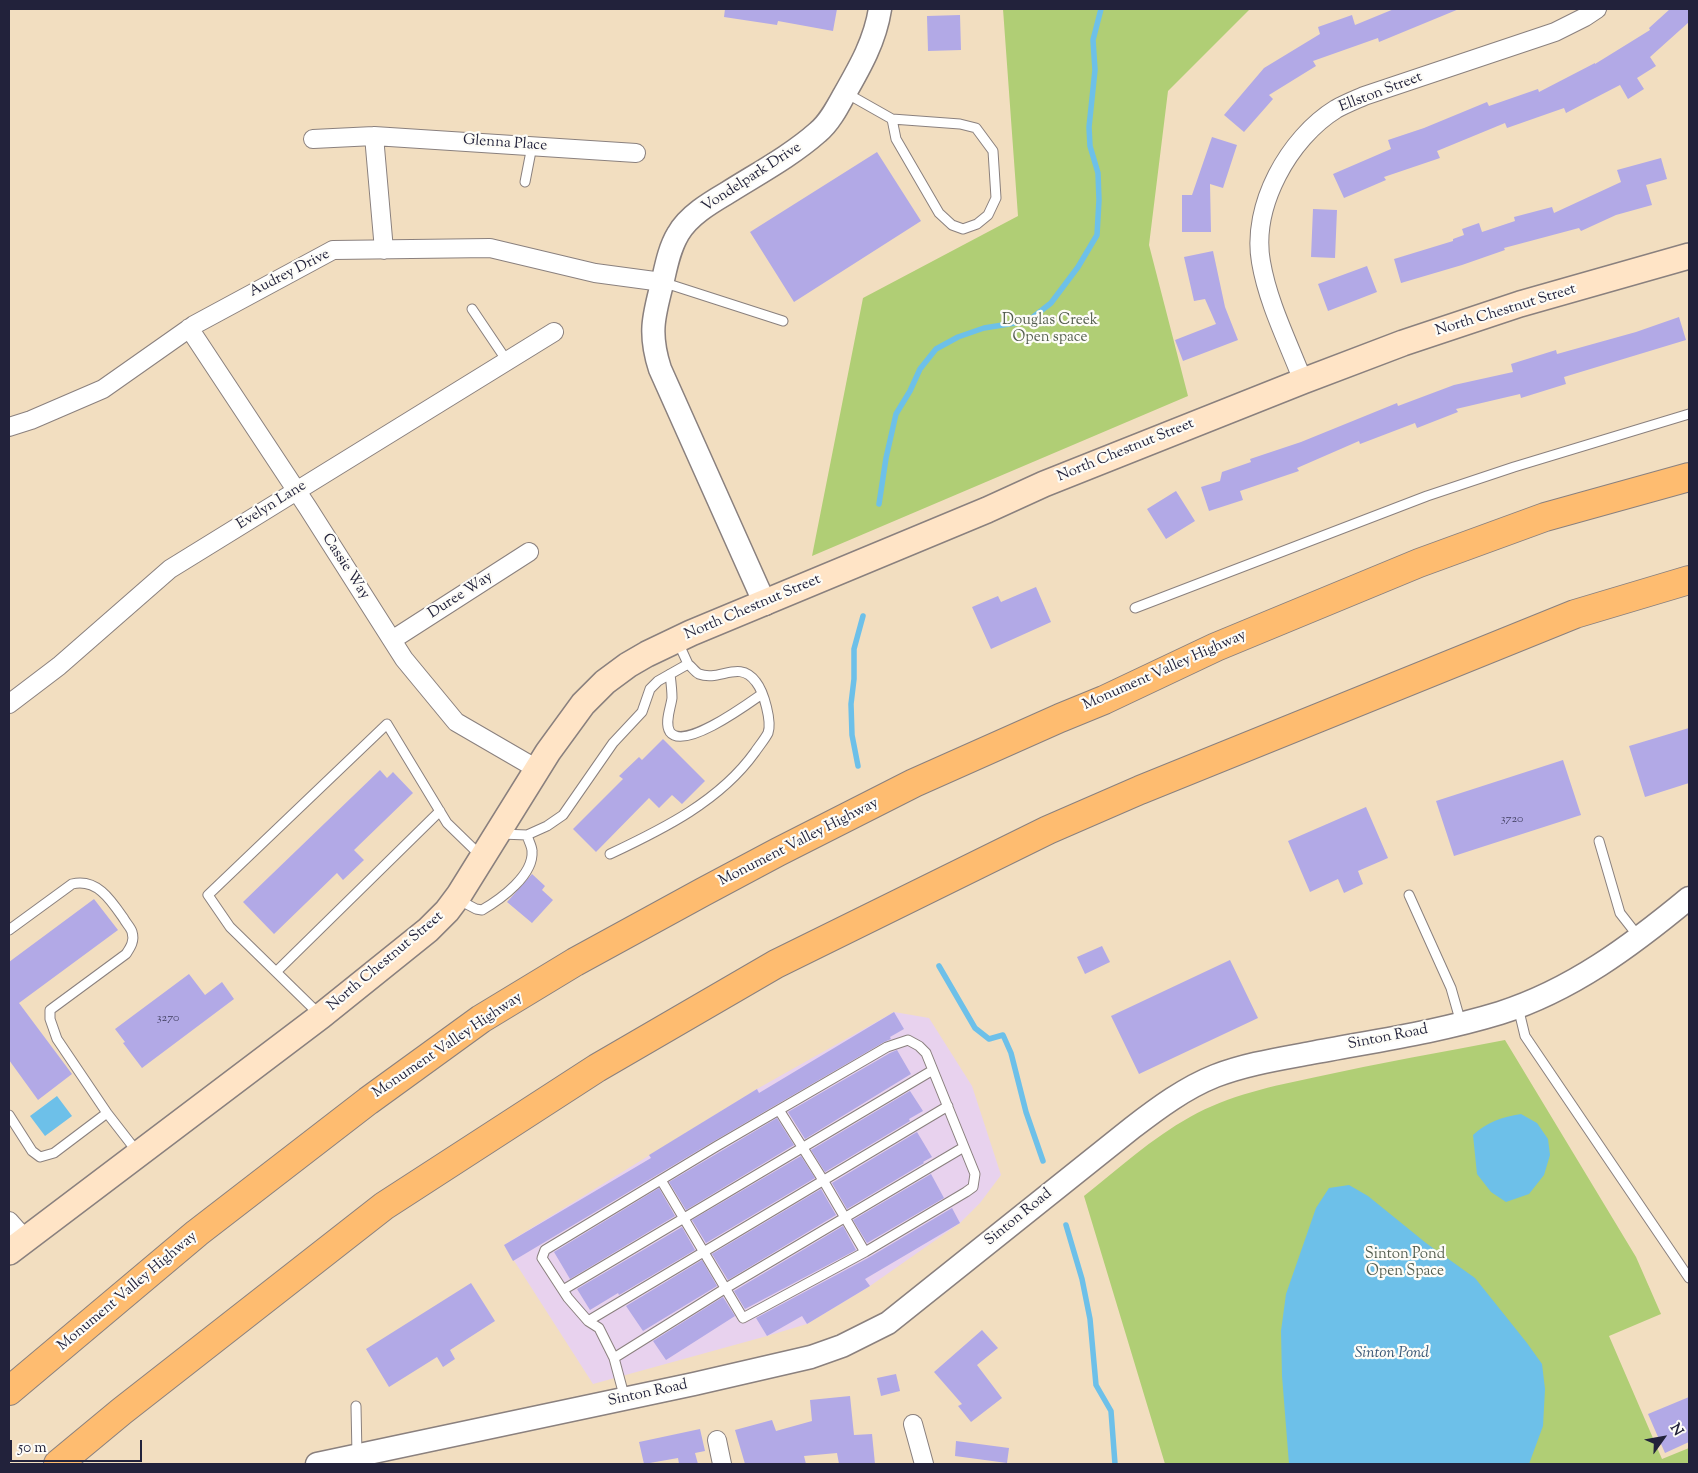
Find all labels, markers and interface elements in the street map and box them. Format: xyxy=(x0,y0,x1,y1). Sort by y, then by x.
street label: Ellston Street xyxy=(1337,69,1425,117)
street label: Glenna Place xyxy=(462,132,548,156)
street label: Vondelpark Drive xyxy=(699,139,805,217)
street label: Audrey Drive xyxy=(247,246,333,302)
street label: North Chestnut Street xyxy=(1434,281,1578,341)
park label: Douglas Creek Open space xyxy=(1002,312,1098,347)
street label: North Chestnut Street xyxy=(1055,415,1197,487)
street label: Evelyn Lane xyxy=(234,478,310,534)
street label: Cassie Way xyxy=(317,531,373,603)
street label: Duree Way xyxy=(425,568,497,624)
street label: North Chestnut Street xyxy=(682,571,824,645)
street label: Monument Valley Highway xyxy=(1081,627,1249,715)
street label: Monument Valley Highway xyxy=(716,795,882,891)
house number: 3720 xyxy=(1501,813,1523,827)
street label: North Chestnut Street xyxy=(324,908,448,1016)
street label: Monument Valley Highway xyxy=(370,989,526,1103)
house number: 3270 xyxy=(157,1012,179,1026)
street label: Sinton Road xyxy=(1347,1021,1429,1055)
street label: Sinton Road xyxy=(982,1186,1056,1250)
street label: Monument Valley Highway xyxy=(55,1228,201,1356)
park label: Sinton Pond Open Space xyxy=(1365,1246,1445,1281)
water label: Sinton Pond xyxy=(1355,1344,1429,1364)
street label: Sinton Road xyxy=(606,1377,690,1411)
north arrow xyxy=(1638,1413,1688,1463)
text: N xyxy=(1664,1420,1687,1440)
scale bar xyxy=(12,1430,145,1462)
text: 50 m xyxy=(18,1438,47,1459)

